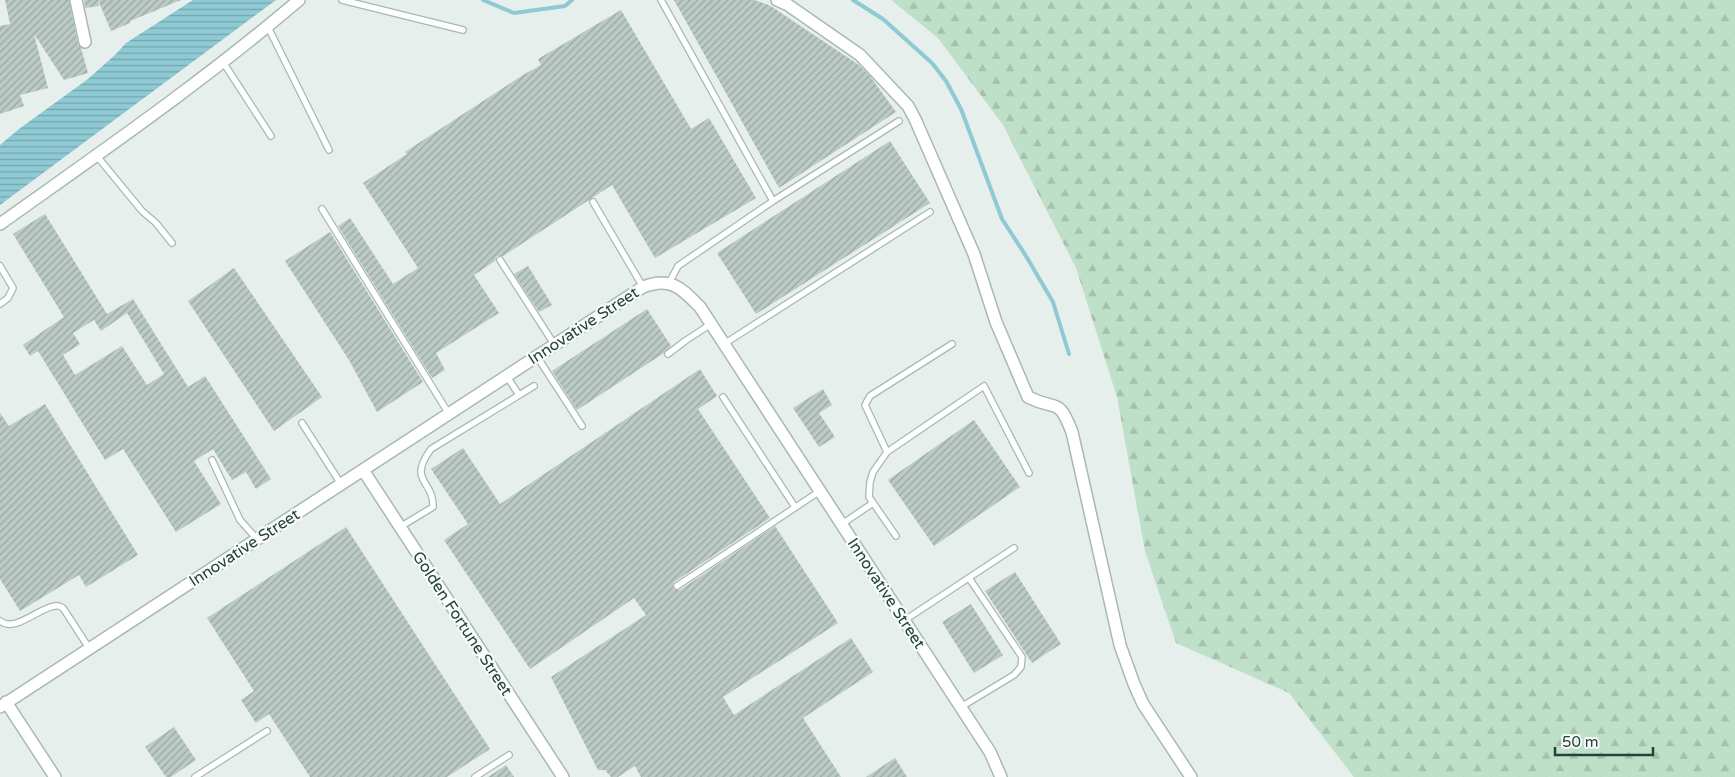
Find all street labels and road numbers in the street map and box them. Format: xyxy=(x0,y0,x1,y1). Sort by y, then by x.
street label: Innovative Street xyxy=(524,283,643,369)
street label: Innovative Street xyxy=(185,505,304,591)
street label: Innovative Street xyxy=(843,534,929,653)
street label: Golden Fortune Street xyxy=(408,547,516,700)

